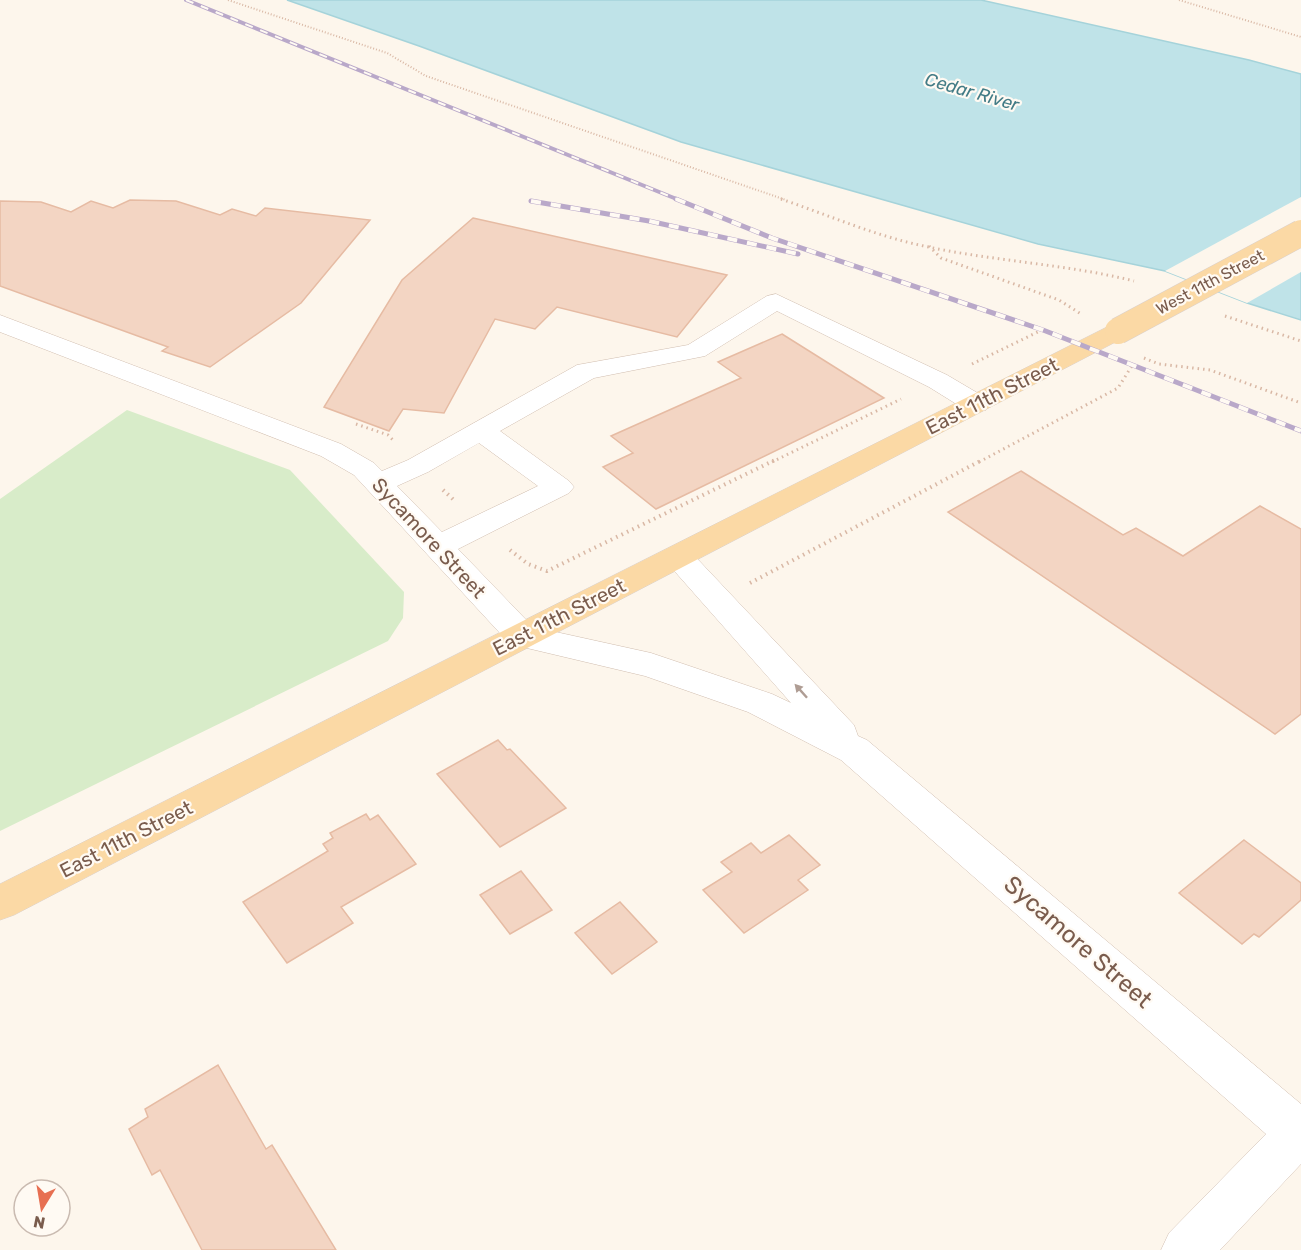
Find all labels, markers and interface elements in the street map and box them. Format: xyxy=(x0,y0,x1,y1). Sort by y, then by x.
water label: Cedar River xyxy=(922,68,1023,116)
street label: West 11th Street xyxy=(1153,246,1267,318)
street label: East 11th Street xyxy=(922,352,1063,440)
street label: Sycamore Street xyxy=(367,473,491,603)
street label: East 11th Street xyxy=(489,573,630,661)
one-way arrow xyxy=(794,684,808,698)
street label: East 11th Street xyxy=(56,795,197,883)
street label: Sycamore Street xyxy=(998,870,1158,1014)
north arrow xyxy=(12,1178,72,1238)
text: N xyxy=(32,1212,47,1233)

